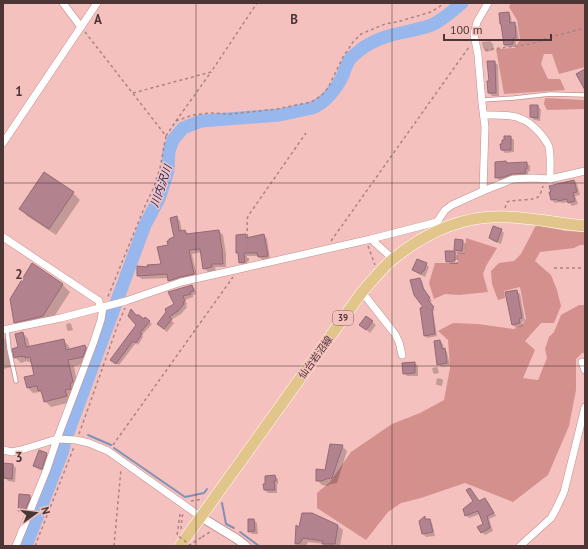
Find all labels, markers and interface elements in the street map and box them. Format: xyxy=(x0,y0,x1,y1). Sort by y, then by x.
text: A xyxy=(94,11,102,28)
text: B xyxy=(290,11,298,28)
scale bar xyxy=(444,16,551,42)
text: 100 m xyxy=(450,22,483,37)
text: 1 xyxy=(15,83,23,100)
water label: 川内沢川 xyxy=(147,162,175,209)
text: 2 xyxy=(15,266,23,283)
road number: 39 xyxy=(333,311,353,325)
street label: 仙台岩沼線 xyxy=(295,333,335,381)
text: 3 xyxy=(15,449,23,466)
north arrow xyxy=(16,493,56,533)
text: N xyxy=(38,505,53,516)

